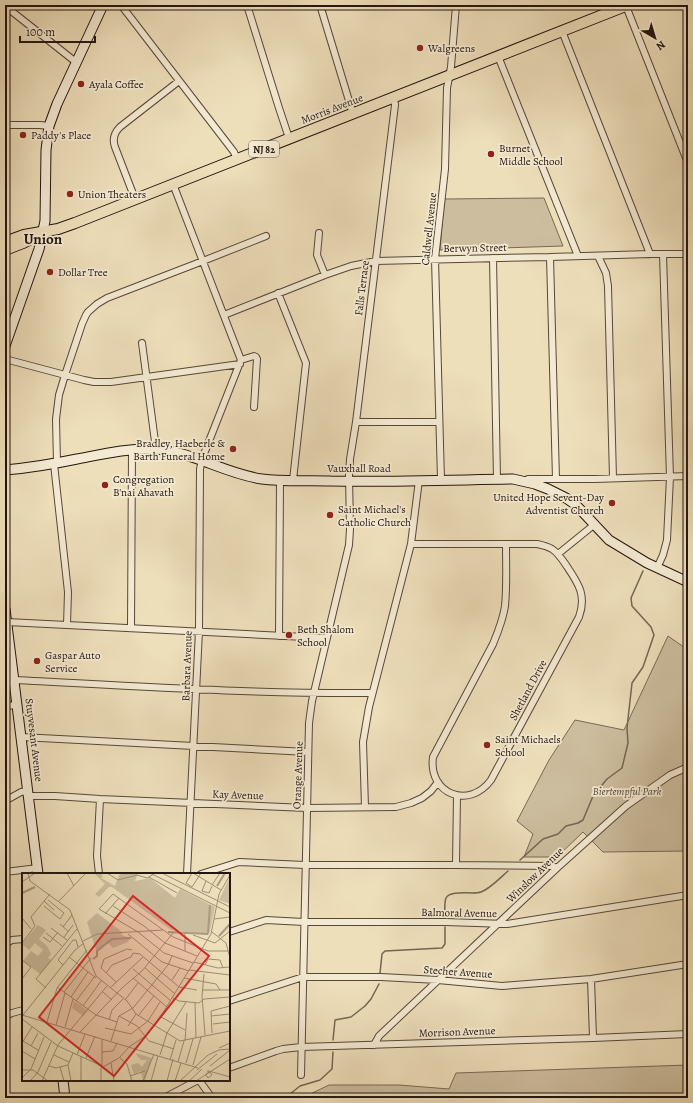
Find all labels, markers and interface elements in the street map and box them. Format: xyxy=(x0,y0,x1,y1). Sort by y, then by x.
scale bar xyxy=(20,18,95,44)
north arrow xyxy=(635,18,675,58)
text: 100 m xyxy=(26,24,55,40)
text: N xyxy=(653,37,669,54)
place label: Walgreens xyxy=(427,41,475,56)
marker: Walgreens xyxy=(415,43,425,53)
place label: Ayala Coffee xyxy=(88,77,144,92)
marker: Ayala Coffee xyxy=(76,79,86,89)
street label: Morris Avenue xyxy=(299,90,365,128)
place label: Paddy's Place xyxy=(31,128,91,143)
marker: Paddy's Place xyxy=(18,130,28,140)
road number: NJ 82 xyxy=(249,141,279,157)
place label: Burnet Middle School xyxy=(499,141,563,169)
marker: Burnet Middle School xyxy=(486,149,496,159)
place label: Union Theaters xyxy=(78,187,146,202)
marker: Union Theaters xyxy=(65,189,75,199)
street label: Caldwell Avenue xyxy=(418,192,440,266)
district label: Union xyxy=(24,229,63,249)
street label: Berwyn Street xyxy=(443,240,507,256)
street label: Falls Terrace xyxy=(351,260,373,316)
place label: Dollar Tree xyxy=(58,265,108,280)
marker: Dollar Tree xyxy=(45,267,55,277)
place label: Bradley, Haeberle & Barth Funeral Home xyxy=(133,436,225,464)
marker: Bradley, Haeberle & Barth Funeral Home xyxy=(228,444,238,454)
street label: Vauxhall Road xyxy=(326,461,391,476)
place label: Congregation B'nai Ahavath xyxy=(113,472,174,500)
marker: Congregation B'nai Ahavath xyxy=(100,480,110,490)
place label: United Hope Sevent-Day Adventist Church xyxy=(493,490,604,518)
marker: United Hope Sevent-Day Adventist Church xyxy=(607,498,617,508)
place label: Saint Michael's Catholic Church xyxy=(338,502,411,530)
marker: Saint Michael's Catholic Church xyxy=(325,510,335,520)
place label: Beth Shalom School xyxy=(297,622,354,650)
street label: Barbara Avenue xyxy=(178,630,196,702)
marker: Beth Shalom School xyxy=(284,630,294,640)
place label: Gaspar Auto Service xyxy=(45,648,101,676)
marker: Gaspar Auto Service xyxy=(32,656,42,666)
street label: Shetland Drive xyxy=(506,657,550,723)
street label: Stuyvesant Avenue xyxy=(21,697,47,783)
place label: Saint Michaels School xyxy=(495,732,561,760)
marker: Saint Michaels School xyxy=(482,740,492,750)
street label: Orange Avenue xyxy=(289,741,307,809)
park label: Biertempful Park xyxy=(593,784,662,799)
street label: Kay Avenue xyxy=(212,787,264,803)
street label: Winslow Avenue xyxy=(502,844,567,907)
inset map xyxy=(22,873,230,1081)
street label: Balmoral Avenue xyxy=(421,905,497,921)
street label: Stecher Avenue xyxy=(423,962,493,982)
street label: Morrison Avenue xyxy=(418,1023,496,1041)

